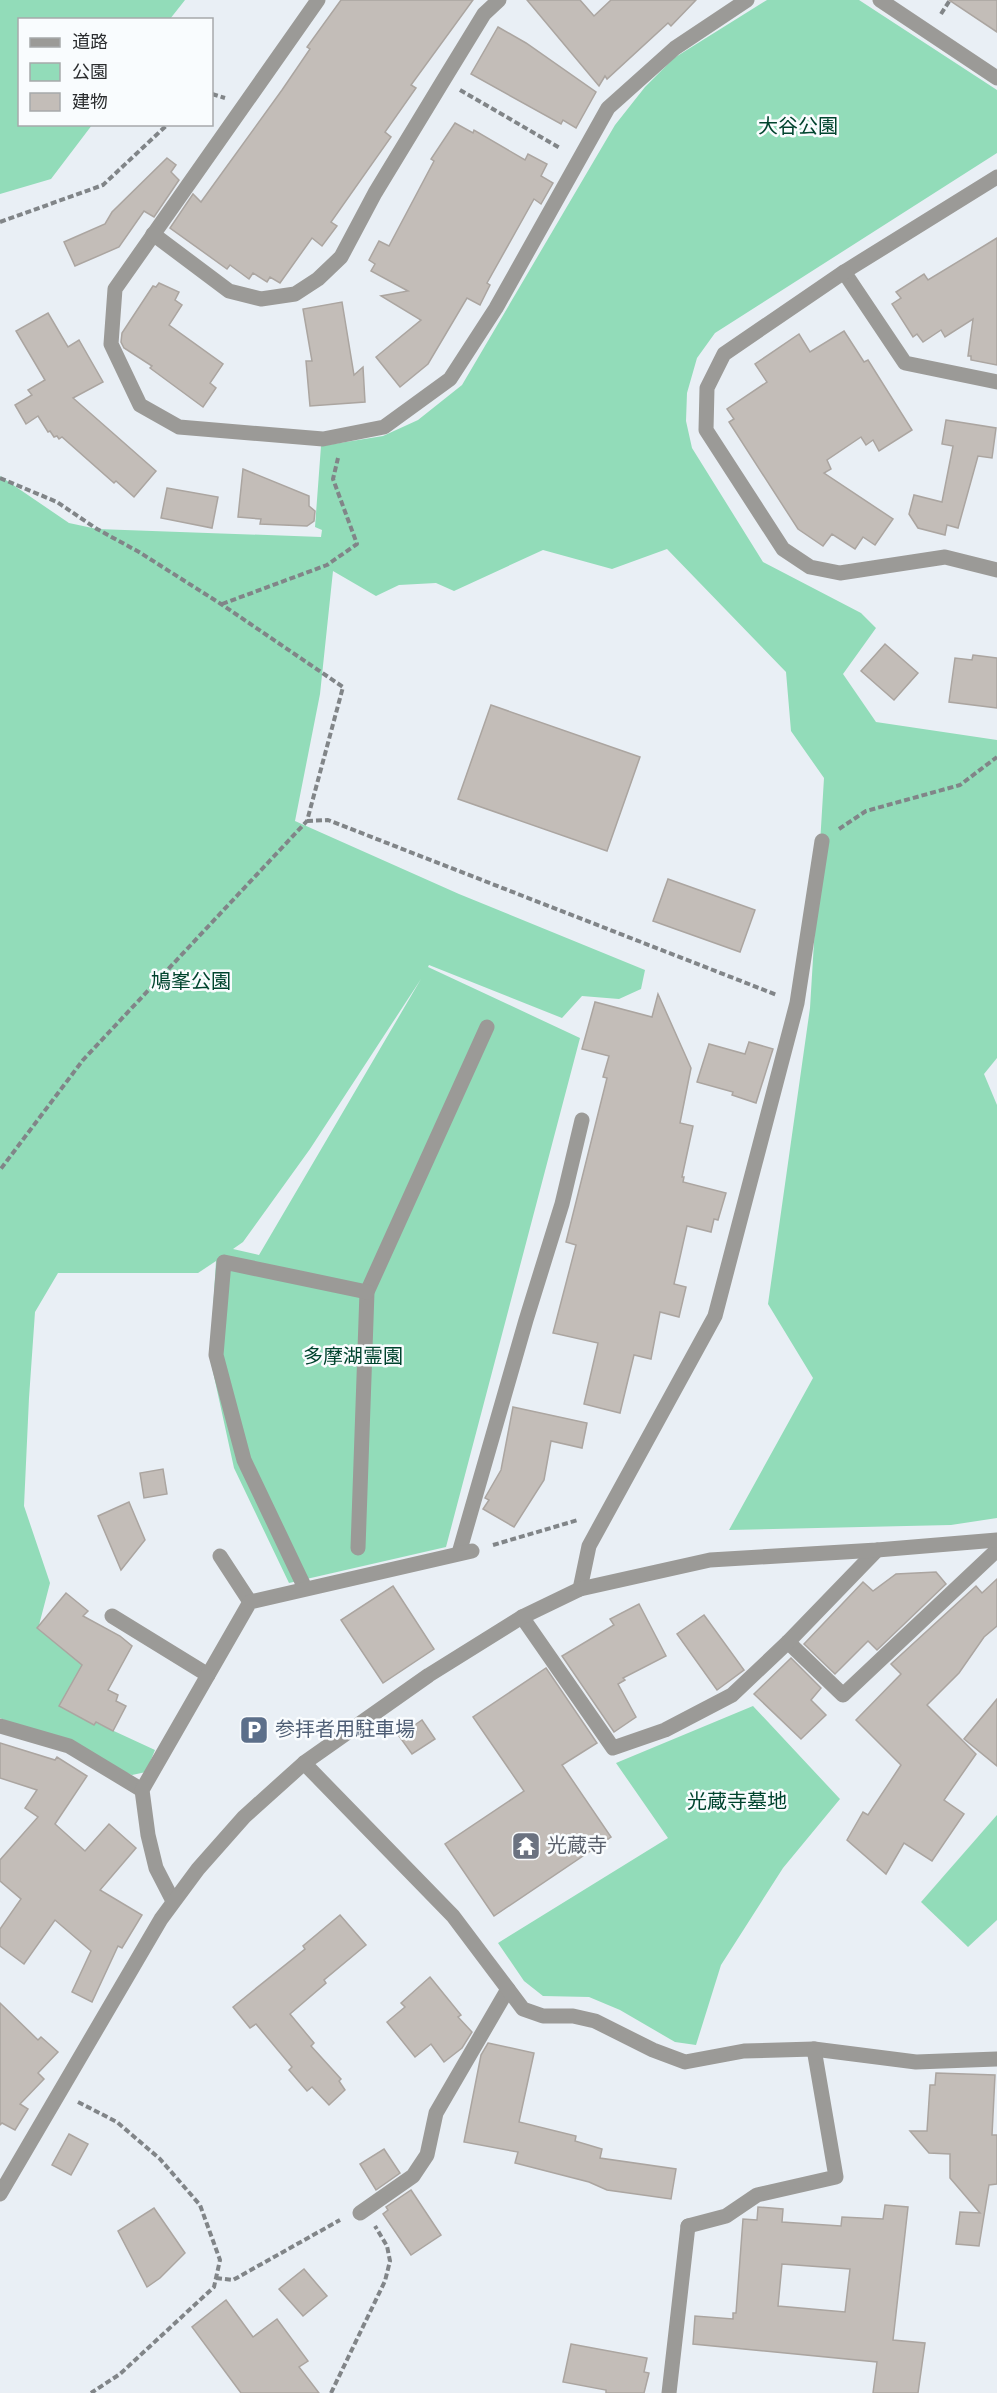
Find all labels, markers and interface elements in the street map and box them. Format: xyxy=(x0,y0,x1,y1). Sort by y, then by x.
legend xyxy=(18,18,213,126)
text: 道路 xyxy=(72,32,108,53)
text: 公園 xyxy=(72,62,108,83)
text: 建物 xyxy=(72,92,108,113)
park label: 大谷公園 xyxy=(758,115,838,139)
park label: 鳩峯公園 xyxy=(151,970,231,994)
park label: 多摩湖霊園 xyxy=(303,1345,403,1369)
parking icon: 参拝者用駐車場 xyxy=(238,1714,270,1746)
place label: 参拝者用駐車場 xyxy=(275,1718,415,1742)
park label: 光蔵寺墓地 xyxy=(687,1790,787,1814)
temple icon: 光蔵寺 xyxy=(510,1830,542,1862)
place label: 光蔵寺 xyxy=(547,1834,607,1858)

